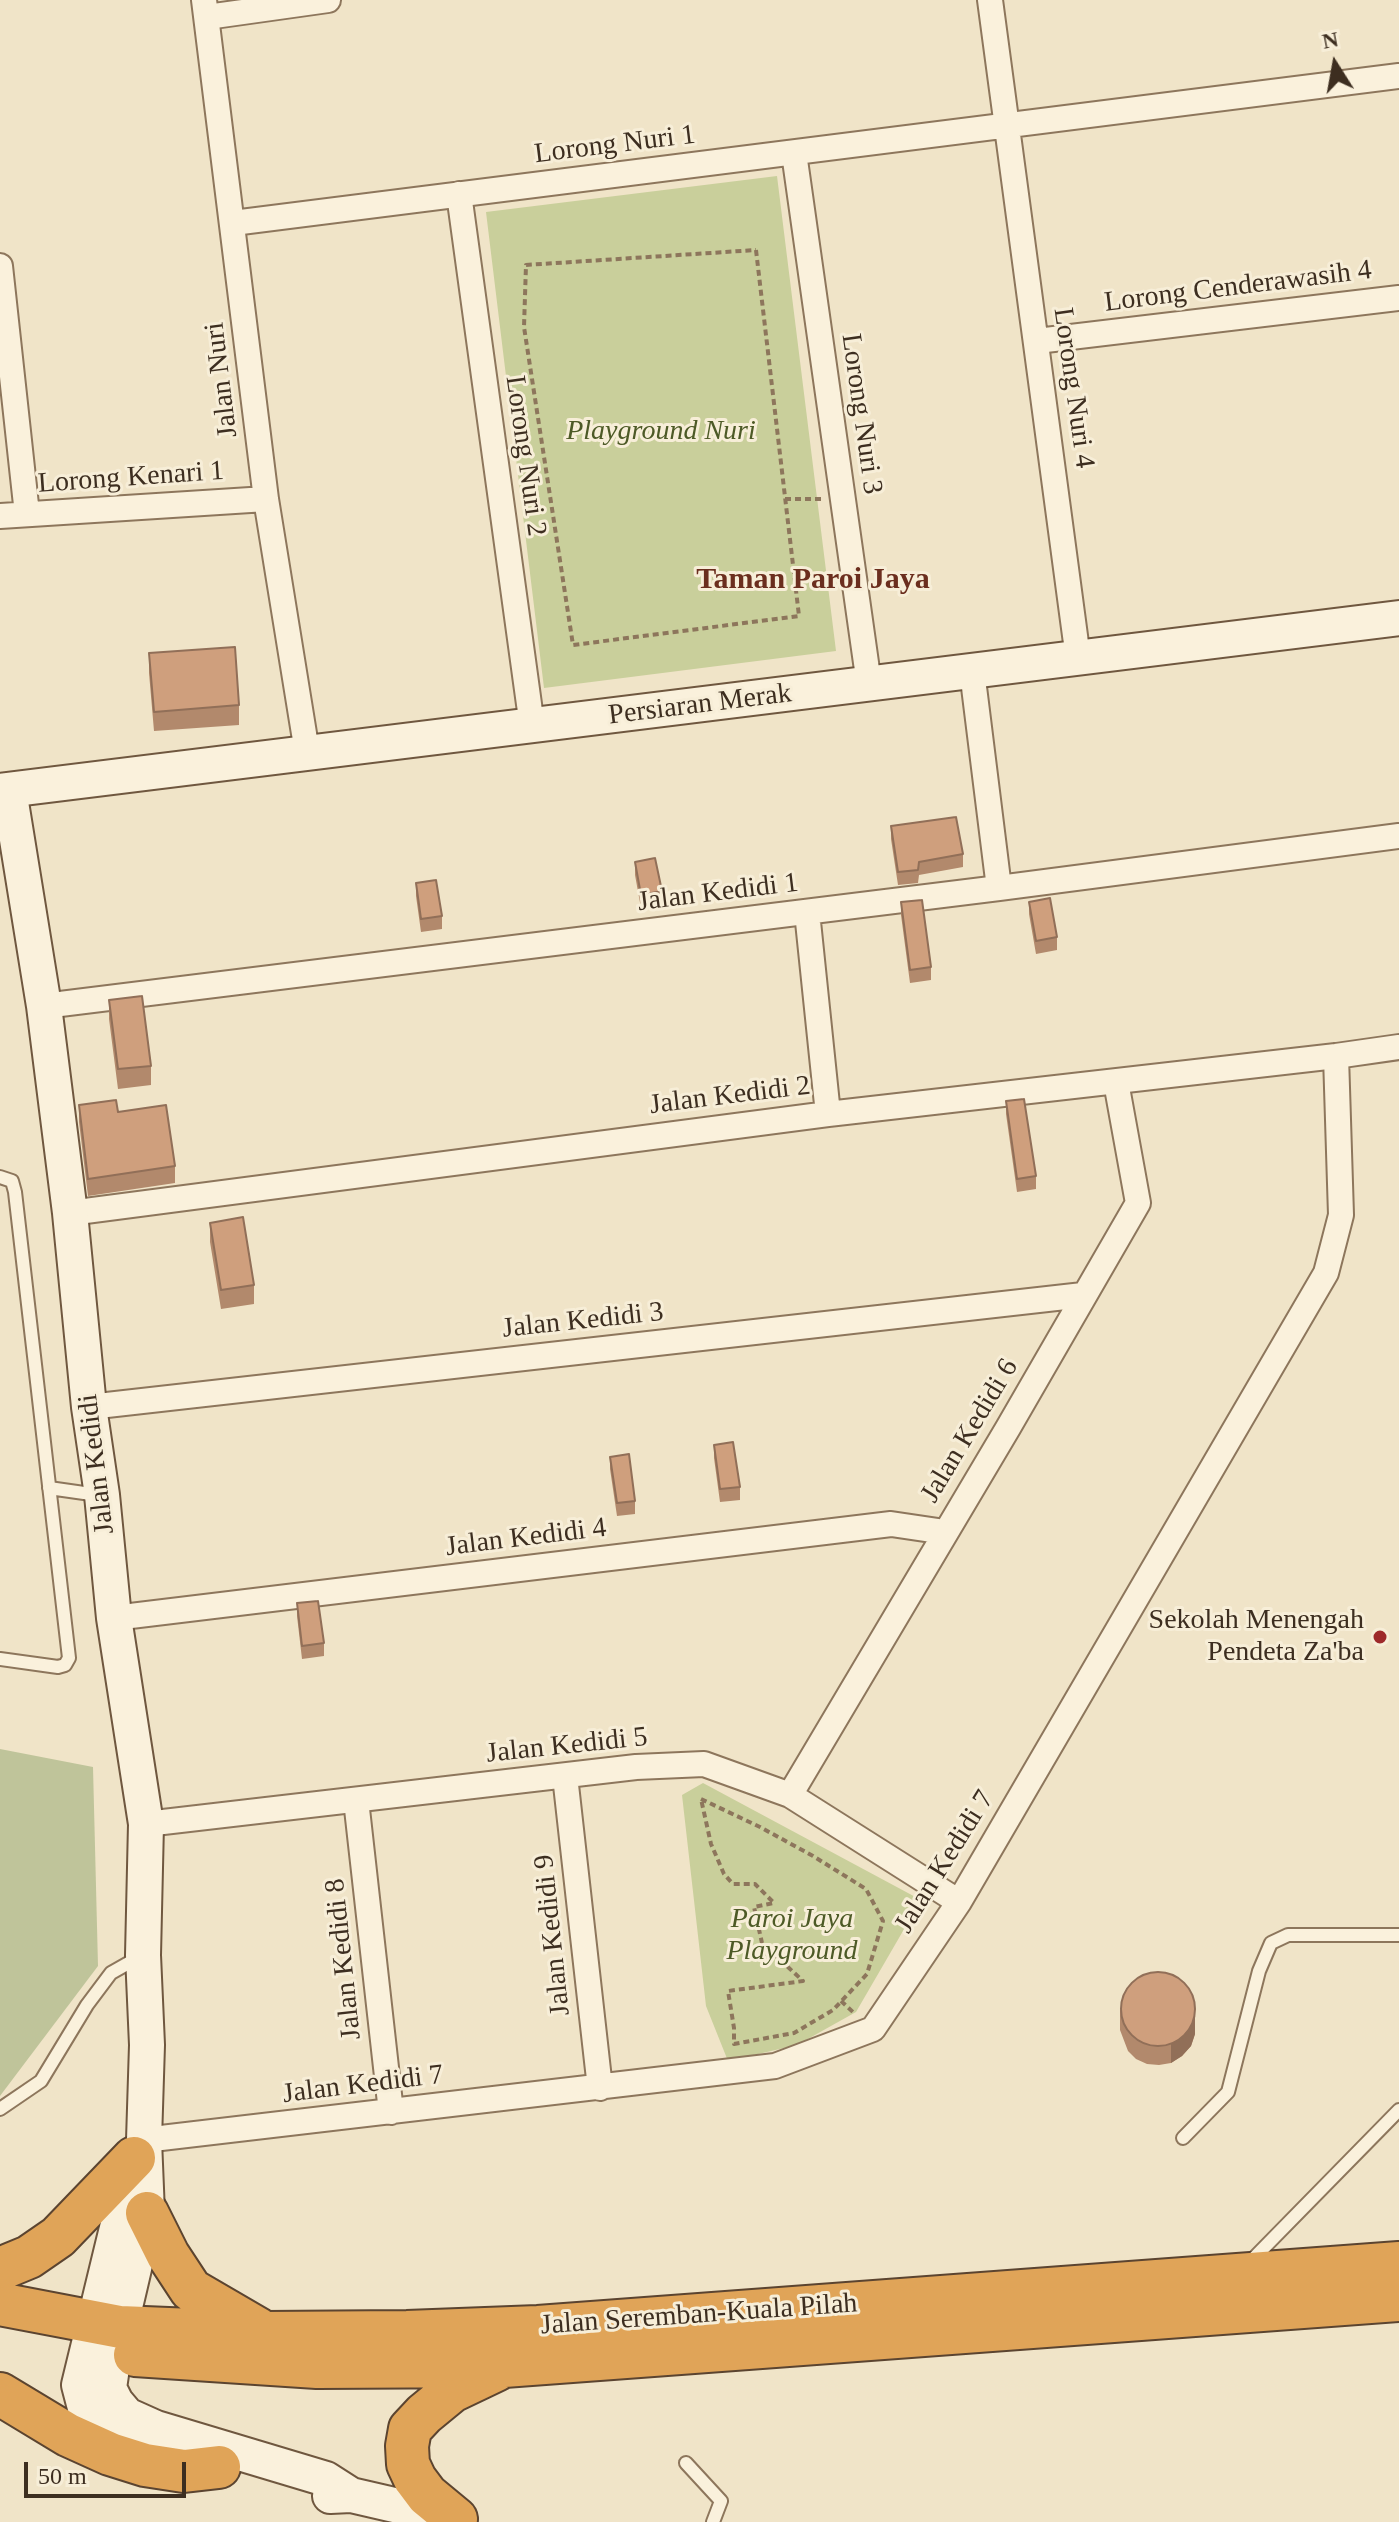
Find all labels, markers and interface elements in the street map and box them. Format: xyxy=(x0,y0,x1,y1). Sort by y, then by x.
north arrow xyxy=(1295,24,1375,104)
text: N xyxy=(1320,26,1341,54)
street label: Lorong Nuri 1 xyxy=(533,118,697,172)
street label: Lorong Cenderawasih 4 xyxy=(1102,254,1374,320)
street label: Lorong Nuri 4 xyxy=(1045,306,1101,470)
street label: Jalan Nuri xyxy=(198,320,246,440)
street label: Lorong Nuri 3 xyxy=(833,332,889,496)
street label: Lorong Nuri 2 xyxy=(497,374,553,538)
park label: Playground Nuri xyxy=(566,415,756,449)
street label: Lorong Kenari 1 xyxy=(37,455,225,501)
district label: Taman Paroi Jaya xyxy=(696,562,930,598)
street label: Persiaran Merak xyxy=(607,677,793,733)
street label: Jalan Kedidi 1 xyxy=(636,866,800,920)
street label: Jalan Kedidi 2 xyxy=(648,1069,812,1123)
street label: Jalan Kedidi 3 xyxy=(501,1296,665,1346)
street label: Jalan Kedidi 6 xyxy=(914,1353,1026,1509)
street label: Jalan Kedidi xyxy=(72,1392,122,1536)
street label: Jalan Kedidi 4 xyxy=(444,1511,608,1565)
place label: Sekolah Menengah Pendeta Za'ba xyxy=(1149,1604,1364,1670)
marker: Sekolah Menengah Pendeta Za'ba xyxy=(1371,1628,1389,1646)
street label: Jalan Kedidi 5 xyxy=(485,1721,649,1771)
street label: Jalan Kedidi 7 xyxy=(888,1785,1002,1939)
street label: Jalan Kedidi 9 xyxy=(528,1853,578,2017)
street label: Jalan Kedidi 8 xyxy=(319,1877,369,2041)
park label: Paroi Jaya Playground xyxy=(726,1903,858,1969)
street label: Jalan Kedidi 7 xyxy=(281,2058,445,2112)
street label: Jalan Seremban-Kuala Pilah xyxy=(540,2287,858,2343)
scale bar xyxy=(28,2446,190,2496)
text: 50 m xyxy=(38,2463,87,2489)

